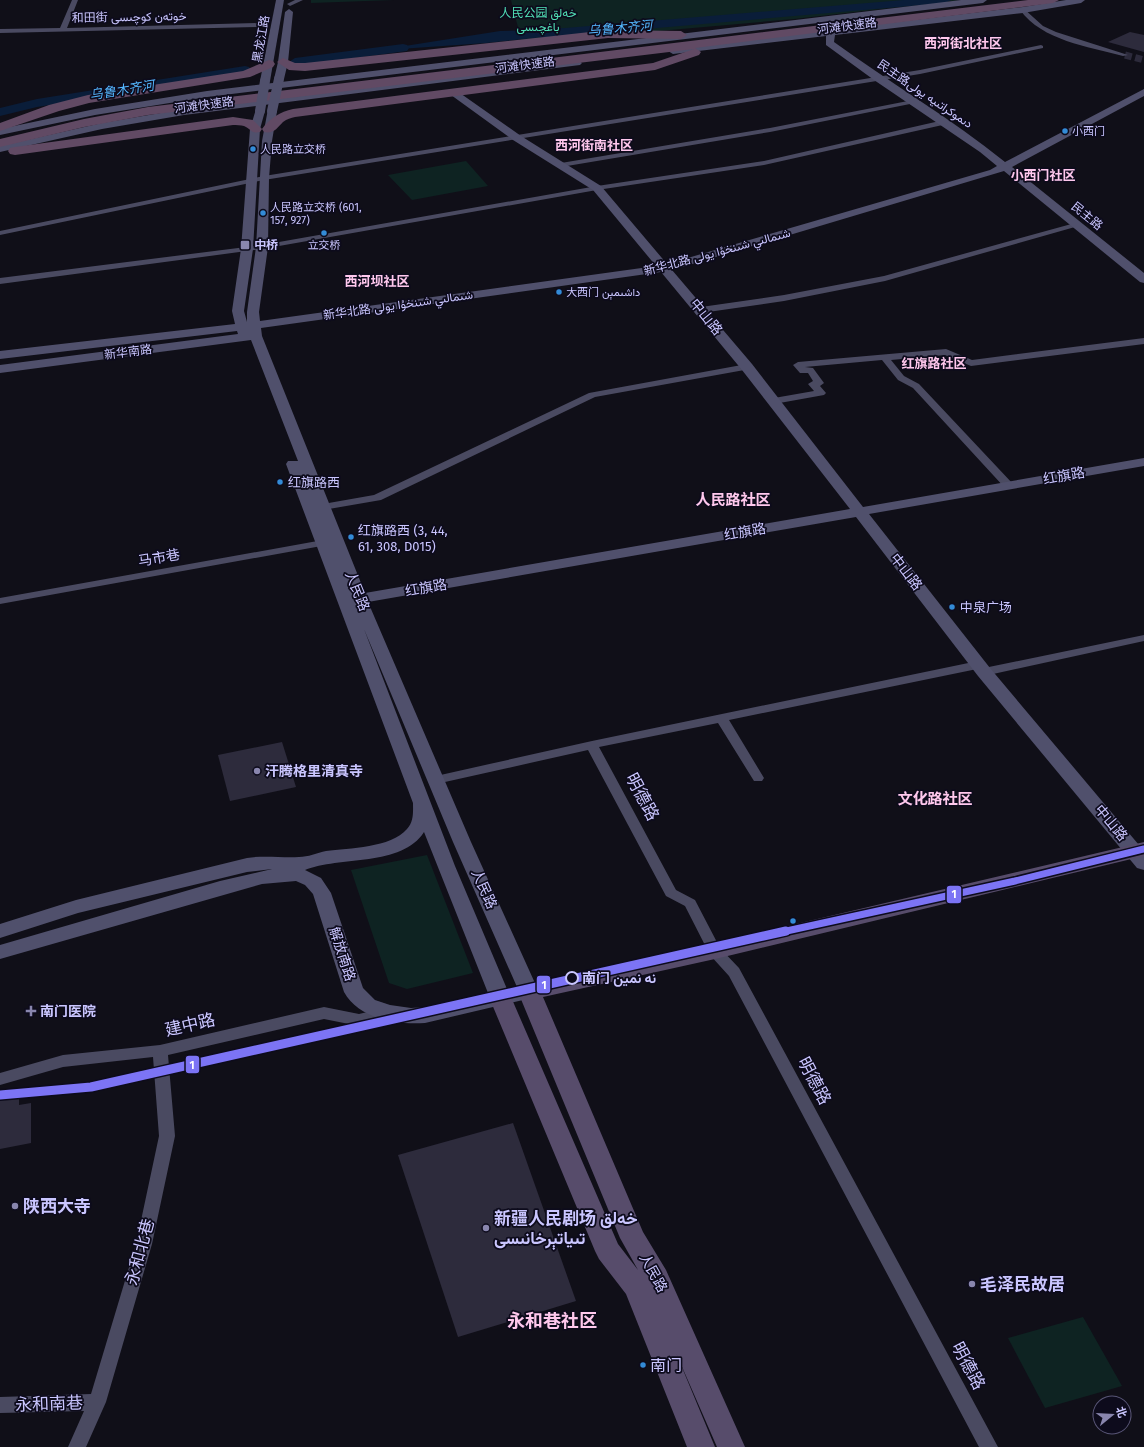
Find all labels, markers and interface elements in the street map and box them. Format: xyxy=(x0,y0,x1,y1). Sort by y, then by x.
park label: 人民公园 خەلق باغچىسى xyxy=(499,6,577,35)
street label: 和田街 خوتەن كوچىسى xyxy=(72,9,186,26)
street label: 黑龙江路 xyxy=(250,14,272,64)
street label: 河滩快速路 xyxy=(816,15,878,37)
water label: 乌鲁木齐河 xyxy=(587,17,656,38)
district label: 西河街北社区 xyxy=(924,36,1002,51)
street label: 河滩快速路 xyxy=(494,54,556,76)
street label: 民主路دىموكراتىيە يولى xyxy=(874,57,975,132)
water label: 乌鲁木齐河 xyxy=(89,77,158,102)
street label: 河滩快速路 xyxy=(173,94,235,116)
place label: 小西门 xyxy=(1072,125,1105,138)
marker: 小西门 xyxy=(1060,126,1070,136)
district label: 西河街南社区 xyxy=(555,138,633,153)
place label: 人民路立交桥 xyxy=(260,143,326,156)
marker: 人民路立交桥 xyxy=(248,144,258,154)
district label: 小西门社区 xyxy=(1010,168,1076,183)
street label: 民主路 xyxy=(1069,199,1105,233)
place label: 人民路立交桥 (601, 157, 927) xyxy=(270,201,362,227)
marker: 人民路立交桥 (601, 157, 927) xyxy=(258,208,268,218)
street label: 新华北路 شىمالىي شىنخۇا يولى xyxy=(642,226,793,281)
marker: 立交桥 xyxy=(319,228,329,238)
place label: 中桥 xyxy=(254,238,278,252)
marker: 中桥 xyxy=(239,239,251,251)
place label: 立交桥 xyxy=(308,239,341,252)
district label: 西河坝社区 xyxy=(344,274,410,289)
place label: 大西门 داشىمېن xyxy=(566,286,640,300)
marker: 大西门 داشىمېن xyxy=(554,287,564,297)
street label: 新华北路 شىمالىي شىنخۇا يولى xyxy=(322,288,474,325)
street label: 中山路 xyxy=(686,295,726,339)
street label: 新华南路 xyxy=(103,342,153,362)
district label: 红旗路社区 xyxy=(901,356,967,371)
street label: 红旗路 xyxy=(1042,464,1086,488)
place label: 红旗路西 xyxy=(288,475,340,490)
marker: 红旗路西 xyxy=(275,477,285,487)
district label: 人民路社区 xyxy=(695,491,771,509)
street label: 红旗路 xyxy=(723,520,767,544)
place label: 红旗路西 (3, 44, 61, 308, D015) xyxy=(358,523,448,554)
marker: 红旗路西 (3, 44, 61, 308, D015) xyxy=(346,532,356,542)
street label: 马市巷 xyxy=(137,546,181,570)
street label: 中山路 xyxy=(886,550,926,594)
street label: 人民路 xyxy=(341,568,373,614)
street label: 红旗路 xyxy=(404,576,448,600)
place label: 中泉广场 xyxy=(960,600,1012,615)
marker: 中泉广场 xyxy=(947,602,957,612)
place label: 汗腾格里清真寺 xyxy=(265,763,363,780)
marker: 汗腾格里清真寺 xyxy=(252,766,262,776)
street label: 明德路 xyxy=(621,770,663,824)
district label: 文化路社区 xyxy=(897,790,973,808)
street label: 中山路 xyxy=(1091,801,1131,845)
street label: 人民路 xyxy=(468,866,500,912)
line badge: 1 xyxy=(946,885,962,904)
text: 1 xyxy=(951,888,957,901)
unlabelled marker xyxy=(788,916,798,926)
street label: 解放南路 xyxy=(325,925,359,983)
place label: 南门 نە نمين xyxy=(582,970,656,987)
marker: 南门 نە نمين xyxy=(565,971,579,985)
line badge: 1 xyxy=(536,975,551,994)
text: 1 xyxy=(541,979,547,992)
place label: 南门医院 xyxy=(40,1003,96,1020)
marker: 南门医院 xyxy=(25,1005,37,1017)
street label: 建中路 xyxy=(163,1009,217,1041)
street label: 明德路 xyxy=(793,1054,835,1108)
line badge: 1 xyxy=(185,1055,200,1074)
text: 1 xyxy=(189,1059,195,1072)
place label: 陕西大寺 xyxy=(23,1196,91,1217)
marker: 陕西大寺 xyxy=(10,1201,20,1211)
place label: 新疆人民剧场 خەلق تىياتېرخانىسى xyxy=(494,1208,638,1250)
street label: 永和北巷 xyxy=(121,1216,159,1288)
marker: 新疆人民剧场 خەلق تىياتېرخانىسى xyxy=(481,1223,491,1233)
street label: 人民路 xyxy=(635,1251,671,1295)
place label: 毛泽民故居 xyxy=(980,1274,1065,1295)
marker: 毛泽民故居 xyxy=(967,1279,977,1289)
district label: 永和巷社区 xyxy=(507,1310,597,1332)
street label: 明德路 xyxy=(947,1339,989,1393)
place label: 南门 xyxy=(650,1356,682,1375)
marker: 南门 xyxy=(638,1360,648,1370)
street label: 永和南巷 xyxy=(15,1392,83,1416)
north arrow xyxy=(1092,1395,1132,1435)
text: 北 xyxy=(1113,1405,1129,1419)

